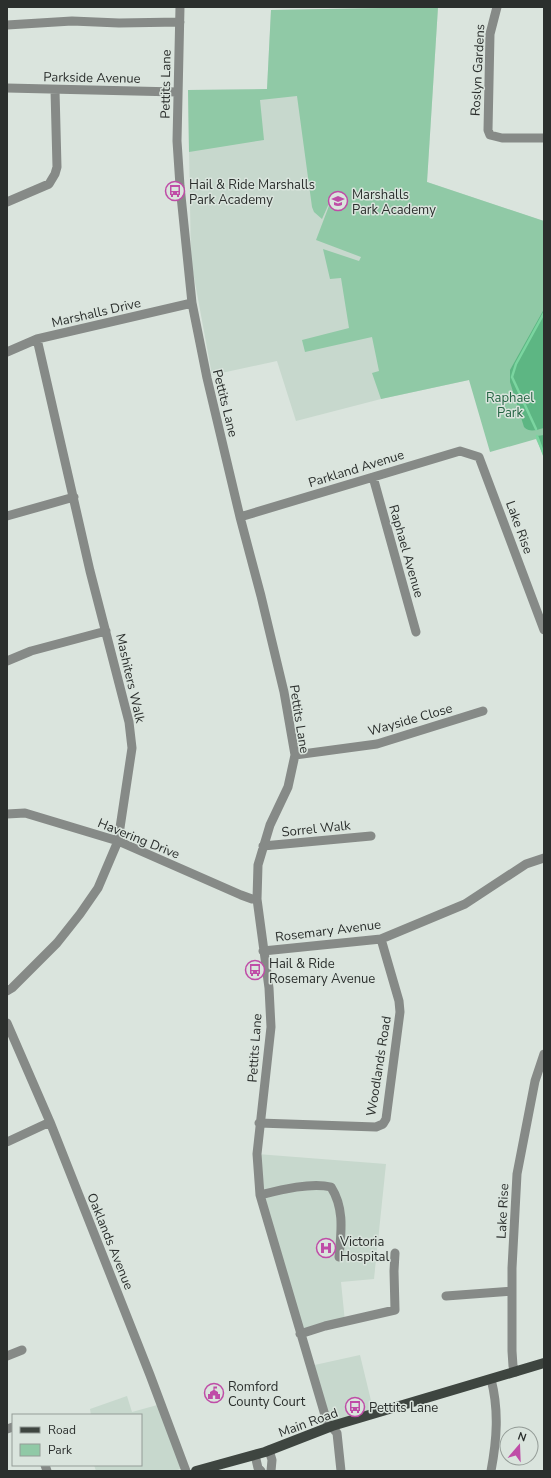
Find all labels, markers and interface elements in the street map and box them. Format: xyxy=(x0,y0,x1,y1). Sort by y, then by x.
street label: Roslyn Gardens xyxy=(467,24,489,117)
street label: Pettits Lane xyxy=(156,49,176,119)
street label: Parkside Avenue xyxy=(43,68,141,88)
place label: Hail & Ride Marshalls Park Academy xyxy=(189,176,315,209)
bus stop icon: Hail & Ride Marshalls Park Academy xyxy=(164,180,186,202)
place label: Marshalls Park Academy xyxy=(352,186,436,219)
school or university icon: Marshalls Park Academy xyxy=(327,190,349,212)
street label: Marshalls Drive xyxy=(50,294,143,332)
street label: Pettits Lane xyxy=(208,367,242,439)
park label: Raphael Park xyxy=(486,389,534,422)
street label: Parkland Avenue xyxy=(306,446,406,492)
street label: Lake Rise xyxy=(501,498,537,557)
street label: Raphael Avenue xyxy=(384,503,428,600)
street label: Mashiters Walk xyxy=(111,632,149,725)
street label: Pettits Lane xyxy=(285,684,313,755)
street label: Wayside Close xyxy=(366,699,455,741)
street label: Havering Drive xyxy=(95,814,182,864)
street label: Sorrel Walk xyxy=(281,816,352,842)
street label: Rosemary Avenue xyxy=(274,916,382,946)
place label: Hail & Ride Rosemary Avenue xyxy=(269,955,375,988)
bus stop icon: Hail & Ride Rosemary Avenue xyxy=(244,959,266,981)
street label: Pettits Lane xyxy=(244,1013,266,1083)
street label: Woodlands Road xyxy=(362,1015,396,1118)
street label: Lake Rise xyxy=(493,1183,513,1239)
street label: Oaklands Avenue xyxy=(82,1190,138,1293)
place label: Victoria Hospital xyxy=(339,1233,389,1266)
hospital icon: Victoria Hospital xyxy=(315,1237,337,1259)
place label: Romford County Court xyxy=(228,1378,306,1411)
public building icon: Romford County Court xyxy=(203,1382,225,1404)
bus stop icon: Pettits Lane xyxy=(344,1396,366,1418)
place label: Pettits Lane xyxy=(369,1399,438,1417)
street label: Main Road xyxy=(276,1404,341,1442)
legend xyxy=(12,1414,142,1466)
text: Road xyxy=(48,1422,76,1438)
north arrow xyxy=(499,1426,539,1466)
text: N xyxy=(516,1429,528,1445)
text: Park xyxy=(48,1442,73,1458)

